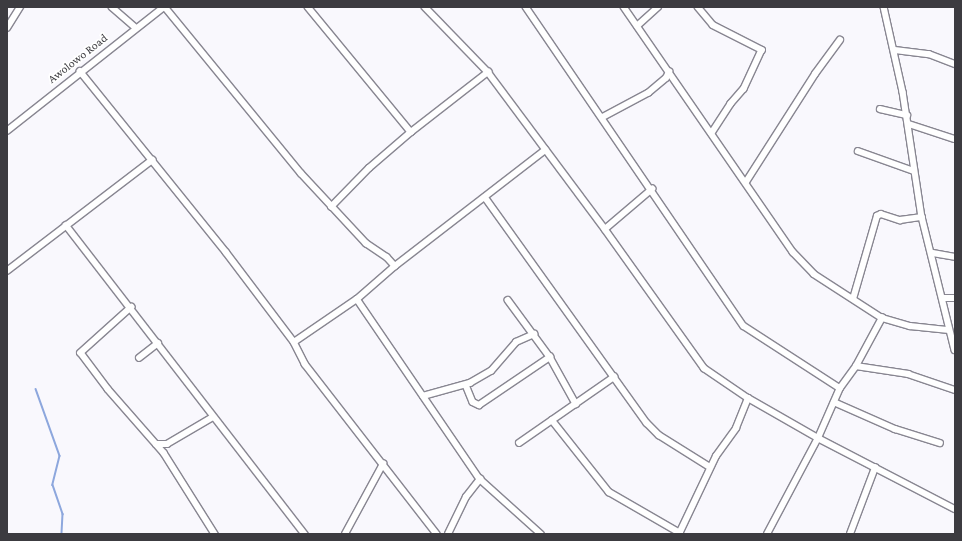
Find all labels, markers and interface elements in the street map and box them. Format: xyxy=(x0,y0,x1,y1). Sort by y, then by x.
street label: Awolowo Road xyxy=(45,31,111,87)

